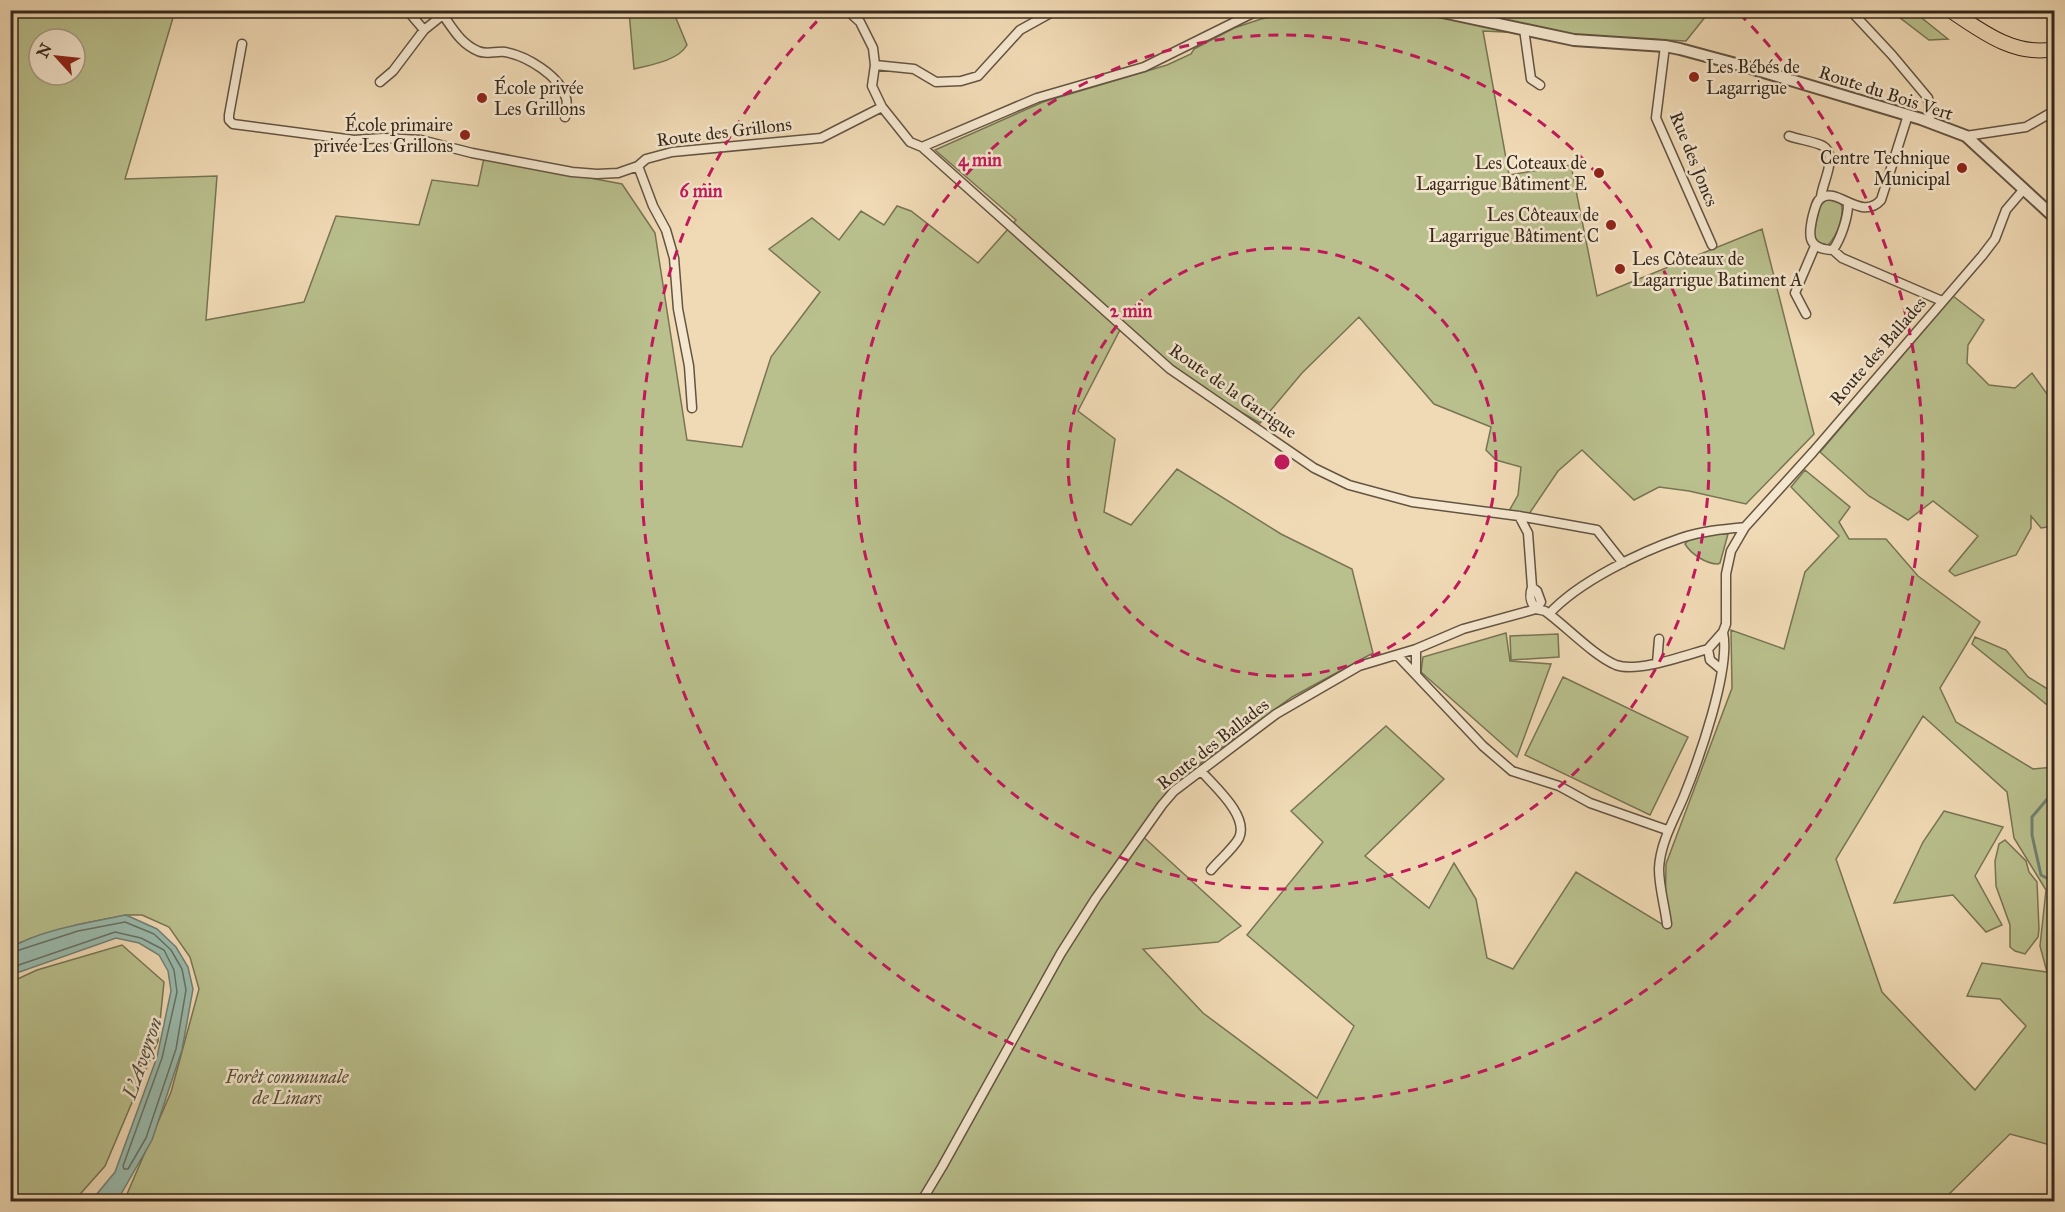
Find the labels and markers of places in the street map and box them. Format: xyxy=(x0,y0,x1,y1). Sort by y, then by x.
place label: Les Bébés de Lagarrigue xyxy=(1706,56,1800,100)
marker: Les Bébés de Lagarrigue xyxy=(1687,70,1701,84)
place label: École privée Les Grillons xyxy=(494,75,585,120)
marker: École privée Les Grillons xyxy=(475,91,489,105)
place label: École primaire privée Les Grillons xyxy=(313,112,453,157)
marker: École primaire privée Les Grillons xyxy=(458,128,472,142)
place label: Centre Technique Municipal xyxy=(1820,147,1950,190)
place label: Les Coteaux de Lagarrigue Bâtiment E xyxy=(1416,152,1587,196)
marker: Centre Technique Municipal xyxy=(1955,161,1969,175)
marker: Les Coteaux de Lagarrigue Bâtiment E xyxy=(1592,166,1606,180)
place label: Les Côteaux de Lagarrigue Bâtiment C xyxy=(1429,204,1599,248)
marker: Les Côteaux de Lagarrigue Bâtiment C xyxy=(1604,218,1618,232)
place label: Les Côteaux de Lagarrigue Batiment A xyxy=(1632,248,1802,292)
marker: Les Côteaux de Lagarrigue Batiment A xyxy=(1613,262,1627,276)
centre of rings xyxy=(1272,452,1292,472)

